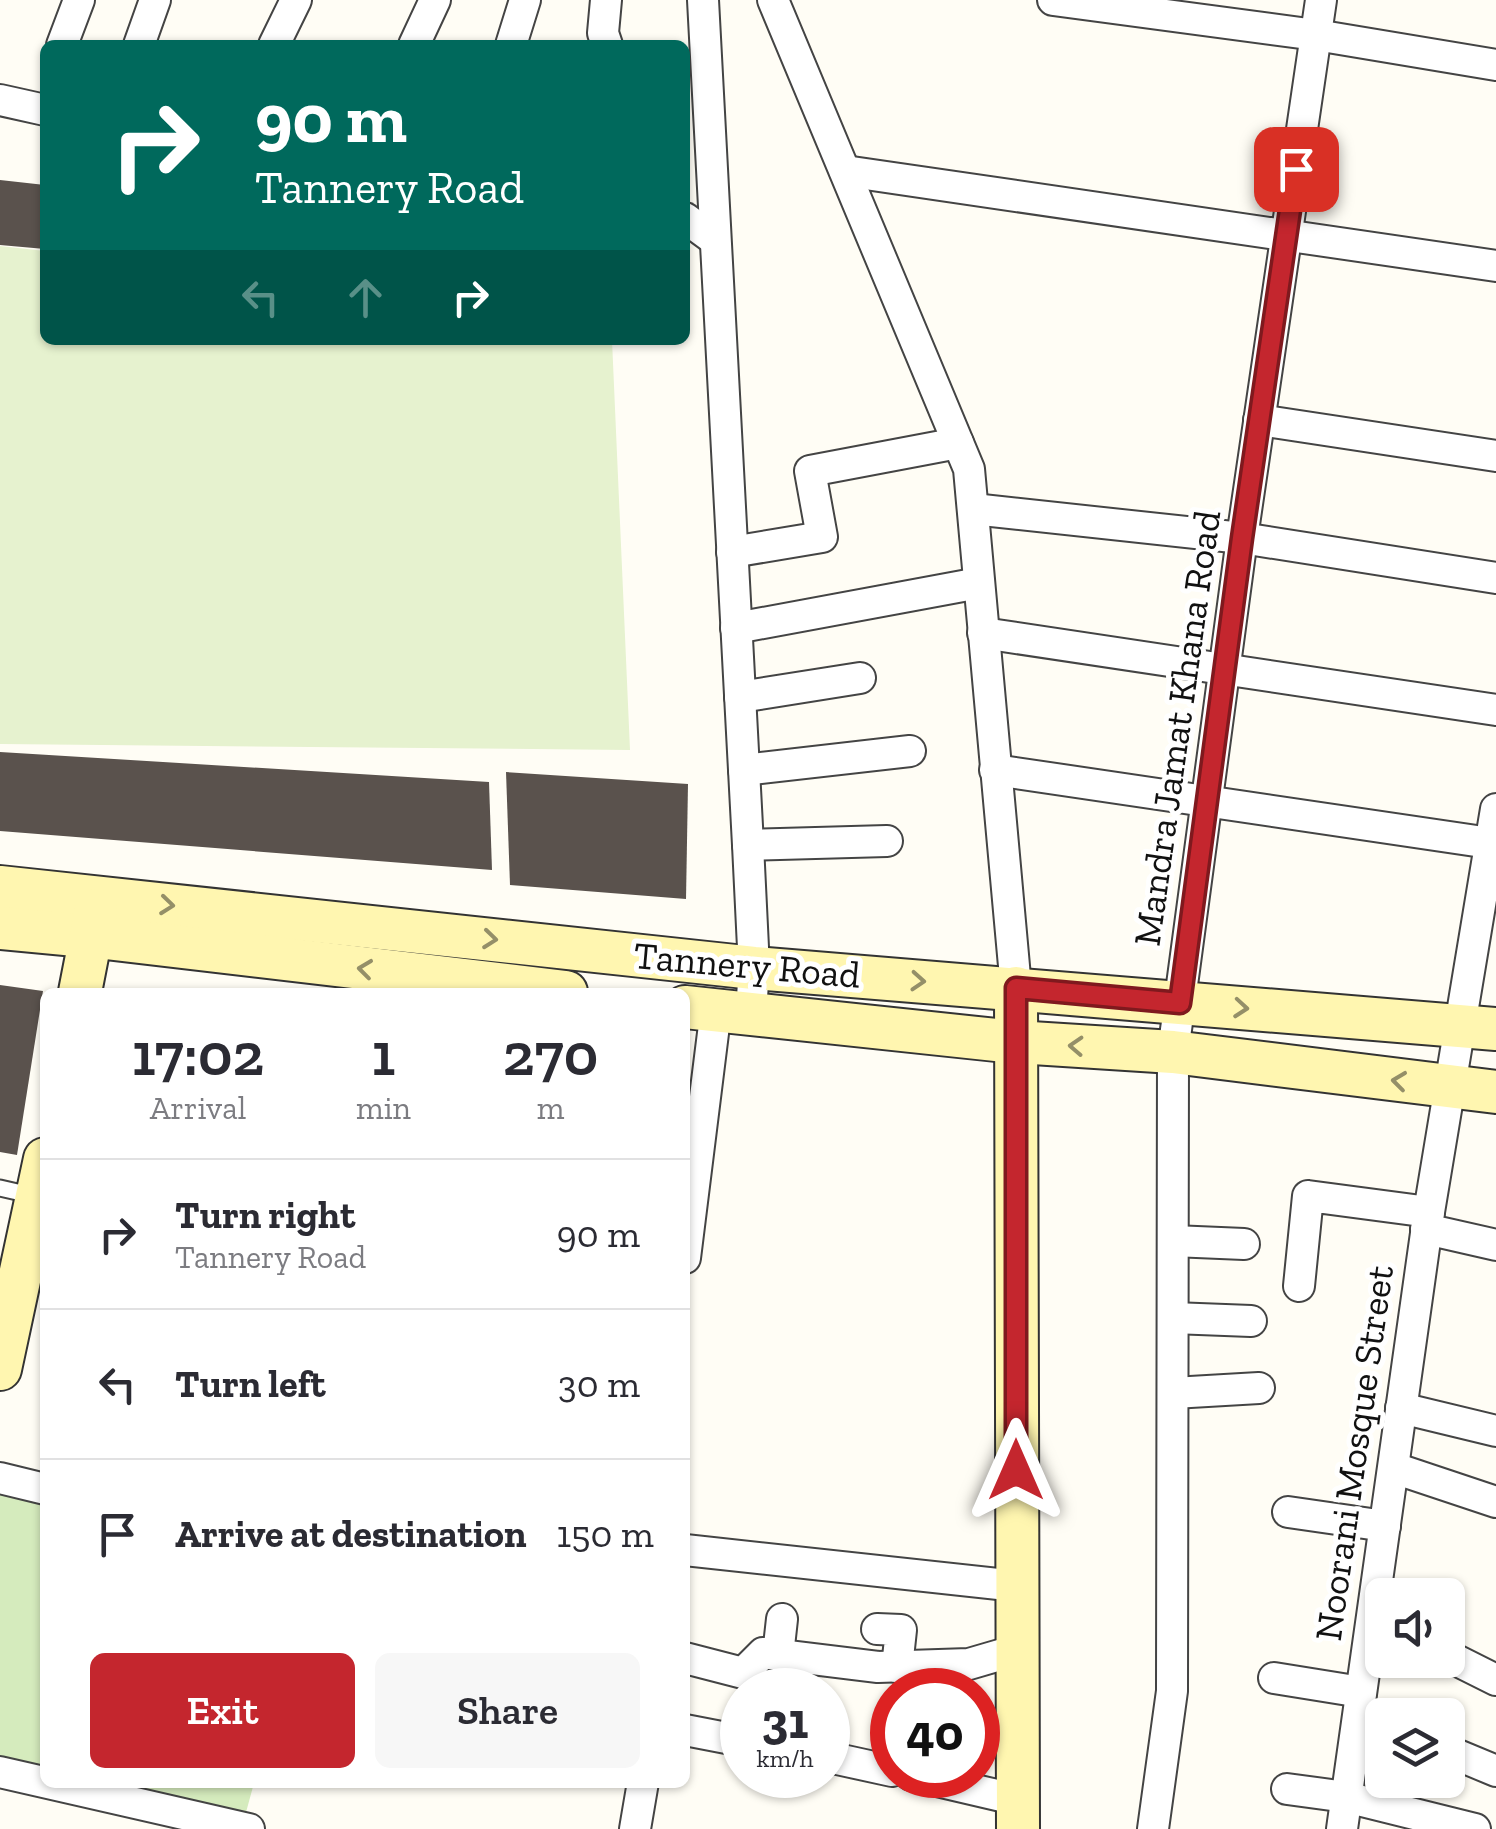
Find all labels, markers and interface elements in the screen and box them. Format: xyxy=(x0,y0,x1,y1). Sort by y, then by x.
text: 90 m xyxy=(255,76,407,160)
icon: right xyxy=(90,80,220,210)
pin xyxy=(1254,127,1339,212)
icon: arrive xyxy=(1269,142,1324,197)
text: Tannery Road xyxy=(255,161,524,215)
icon: left xyxy=(233,270,288,325)
icon: ahead xyxy=(338,270,393,325)
icon: right xyxy=(443,270,498,325)
street label: Mandra Jamat Khana Road xyxy=(1124,507,1230,949)
one-way arrow xyxy=(159,894,175,915)
one-way arrow xyxy=(482,928,498,949)
street label: Tannery Road xyxy=(632,932,862,998)
one-way arrow xyxy=(357,959,373,980)
one-way arrow xyxy=(910,969,926,991)
one-way arrow xyxy=(1234,997,1250,1019)
text: 17:02 xyxy=(132,1018,264,1090)
text: 1 xyxy=(372,1018,395,1090)
text: 270 xyxy=(503,1018,598,1090)
one-way arrow xyxy=(1068,1036,1084,1057)
one-way arrow xyxy=(1391,1072,1407,1093)
text: Arrival xyxy=(150,1089,246,1127)
text: min xyxy=(356,1089,411,1127)
text: m xyxy=(537,1089,564,1127)
text: Turn right xyxy=(175,1192,355,1238)
icon: right xyxy=(90,1207,145,1262)
text: 90 m xyxy=(557,1211,640,1257)
text: Tannery Road xyxy=(175,1238,366,1276)
street label: Noorani Mosque Street xyxy=(1305,1262,1403,1644)
icon: left xyxy=(90,1357,145,1412)
text: Turn left xyxy=(175,1361,326,1407)
text: 30 m xyxy=(558,1361,640,1407)
position arrow xyxy=(964,1418,1068,1522)
icon: arrive xyxy=(90,1507,145,1562)
text: Arrive at destination xyxy=(175,1511,526,1557)
text: 150 m xyxy=(556,1511,654,1557)
map controls xyxy=(1365,1578,1465,1798)
button: sound xyxy=(1365,1578,1465,1678)
button: Exit xyxy=(90,1653,355,1768)
button: Share xyxy=(375,1653,640,1768)
speed limit sign: 40 xyxy=(870,1668,1000,1798)
text: 31 xyxy=(762,1691,808,1751)
button: layers xyxy=(1365,1698,1465,1798)
text: km/h xyxy=(756,1743,814,1773)

